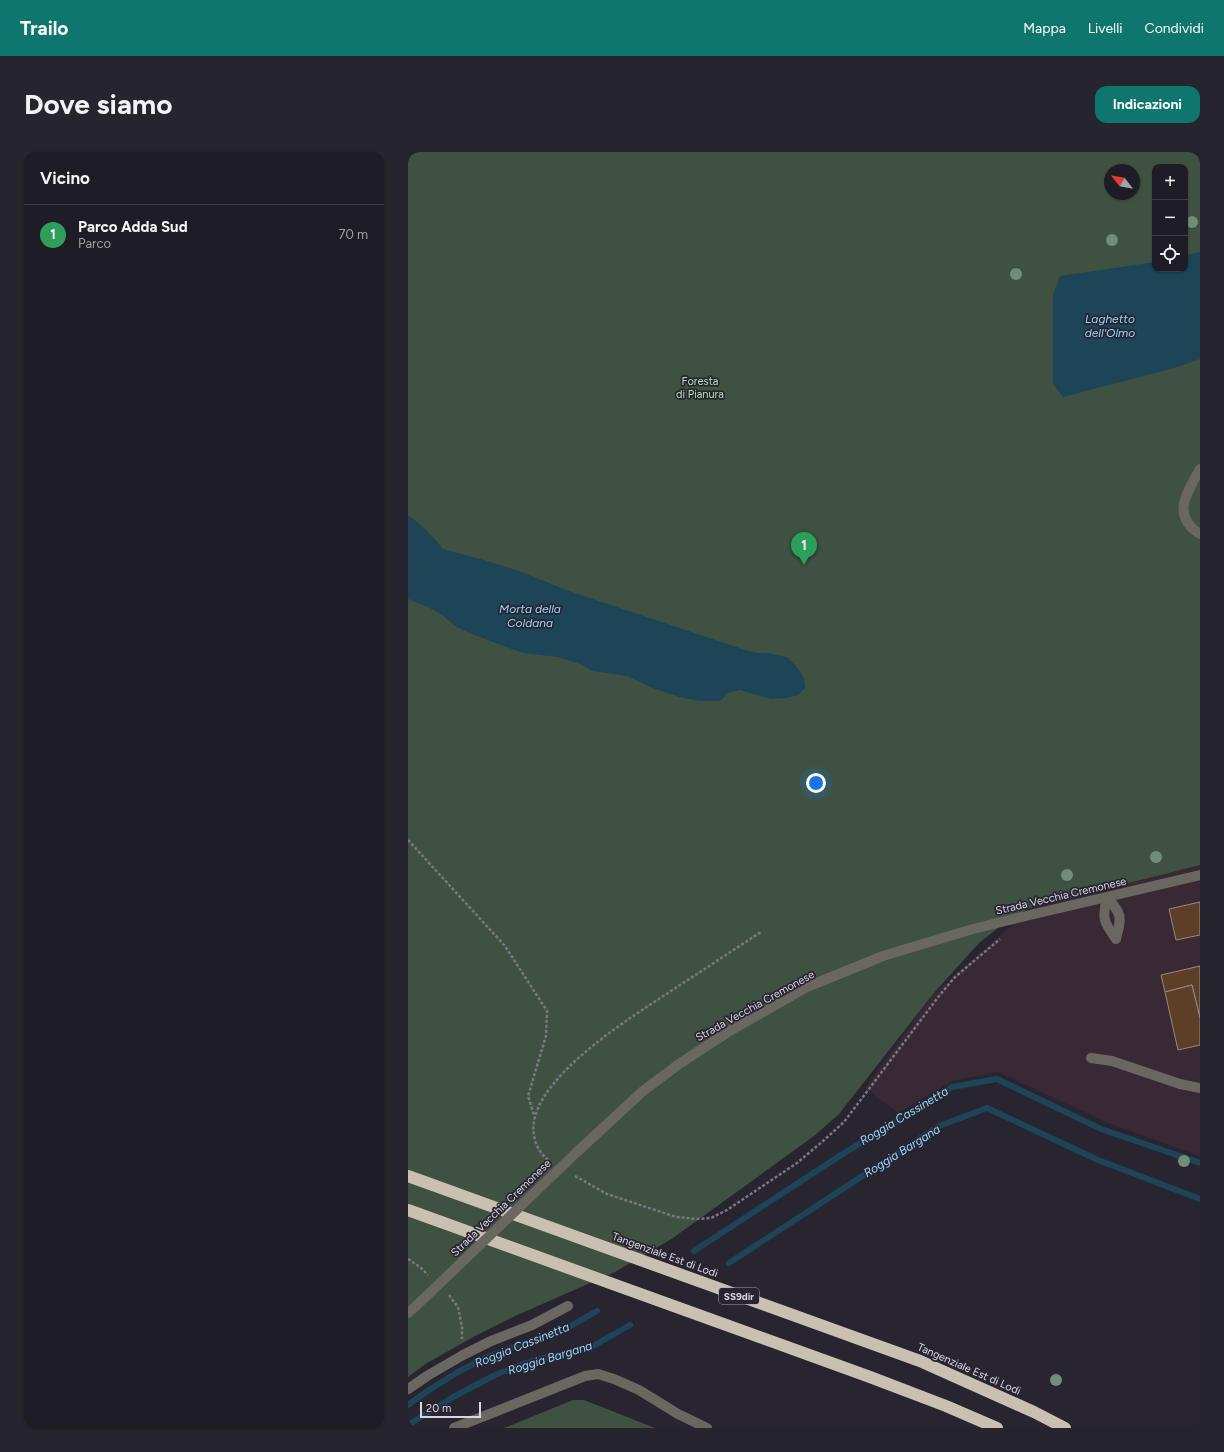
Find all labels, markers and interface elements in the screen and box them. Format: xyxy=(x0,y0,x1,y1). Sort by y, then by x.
text: Trailo xyxy=(20,17,68,40)
text: Mappa xyxy=(1023,20,1066,37)
text: Livelli xyxy=(1088,20,1123,37)
text: Condividi xyxy=(1145,20,1204,37)
button: Indicazioni xyxy=(1095,86,1200,123)
text: Dove siamo xyxy=(24,87,173,121)
north arrow xyxy=(1104,164,1140,200)
map controls xyxy=(1152,164,1188,272)
button: + xyxy=(1152,164,1188,200)
text: Vicino xyxy=(40,168,90,188)
button: − xyxy=(1152,200,1188,236)
text: Parco Adda Sud xyxy=(78,218,188,236)
text: 1 xyxy=(50,227,56,242)
text: 70 m xyxy=(338,227,368,242)
text: Parco xyxy=(78,236,111,251)
button: locate xyxy=(1152,236,1188,272)
water label: Laghetto dell'Olmo xyxy=(1085,312,1135,340)
park label: Foresta di Pianura xyxy=(676,375,724,401)
pin: 1 xyxy=(791,532,817,565)
water label: Morta della Coldana xyxy=(499,602,561,630)
your location xyxy=(806,773,826,793)
street label: Strada Vecchia Cremonese xyxy=(994,875,1128,917)
street label: Strada Vecchia Cremonese xyxy=(693,968,817,1044)
water label: Roggia Cassinetta xyxy=(857,1084,951,1148)
water label: Roggia Bargana xyxy=(861,1122,943,1180)
street label: Strada Vecchia Cremonese xyxy=(448,1157,554,1259)
street label: Tangenziale Est di Lodi xyxy=(610,1230,720,1280)
road number: SS9dir xyxy=(719,1288,759,1304)
water label: Roggia Cassinetta xyxy=(473,1320,571,1370)
water label: Roggia Bargana xyxy=(506,1338,594,1378)
street label: Tangenziale Est di Lodi xyxy=(915,1340,1023,1398)
scale bar xyxy=(420,1400,481,1419)
text: 20 m xyxy=(426,1402,451,1415)

